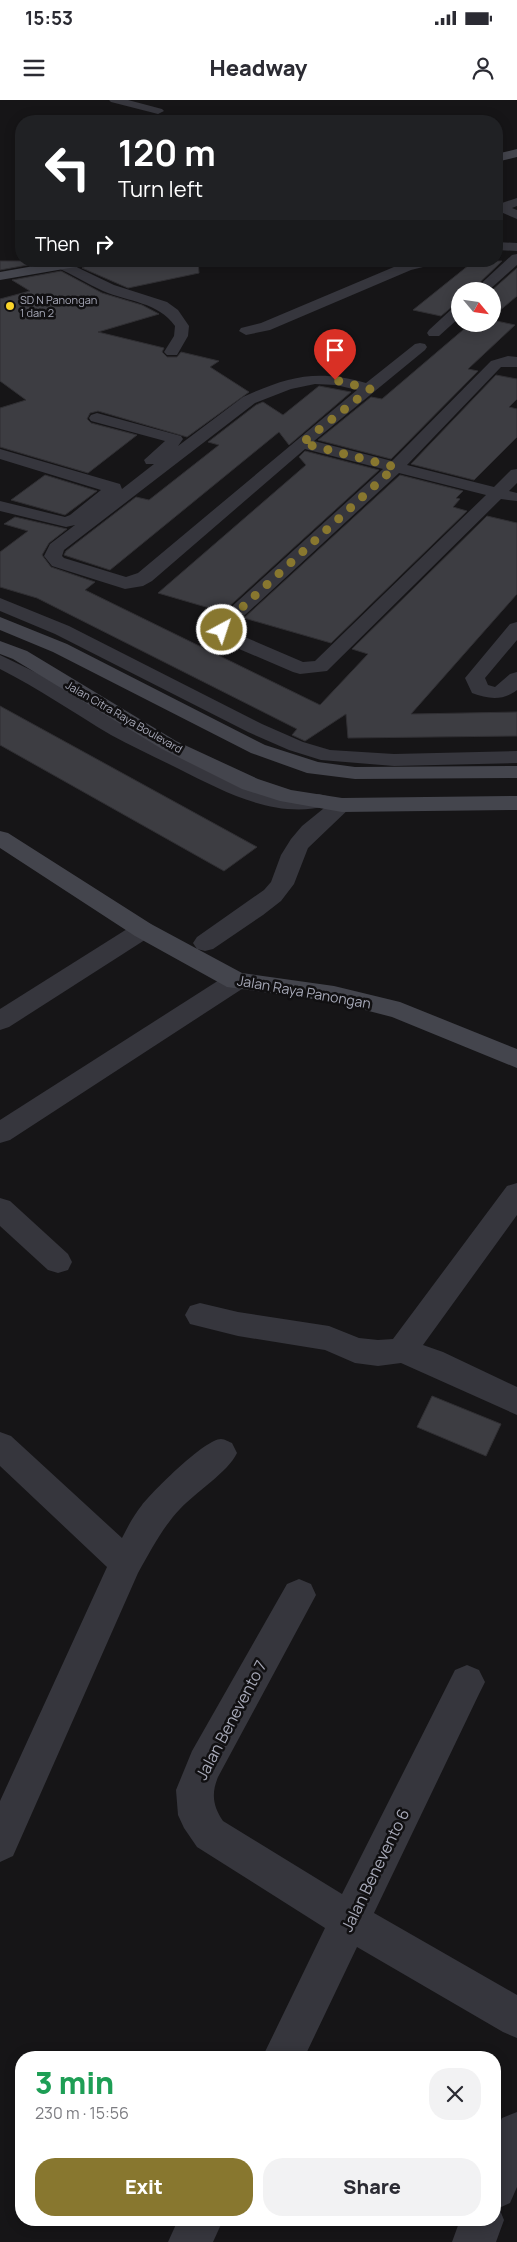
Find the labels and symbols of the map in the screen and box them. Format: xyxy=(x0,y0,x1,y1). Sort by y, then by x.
north arrow xyxy=(451,282,501,332)
place label: SD N Panongan 1 dan 2 xyxy=(20,292,97,320)
marker: SD N Panongan 1 dan 2 xyxy=(4,300,16,312)
pin xyxy=(314,329,356,380)
position arrow xyxy=(195,603,247,655)
street label: Jalan Citra Raya Boulevard xyxy=(63,677,185,756)
street label: Jalan Raya Panongan xyxy=(236,970,372,1013)
street label: Jalan Benevento 7 xyxy=(190,1656,272,1784)
street label: Jalan Benevento 6 xyxy=(336,1805,414,1935)

